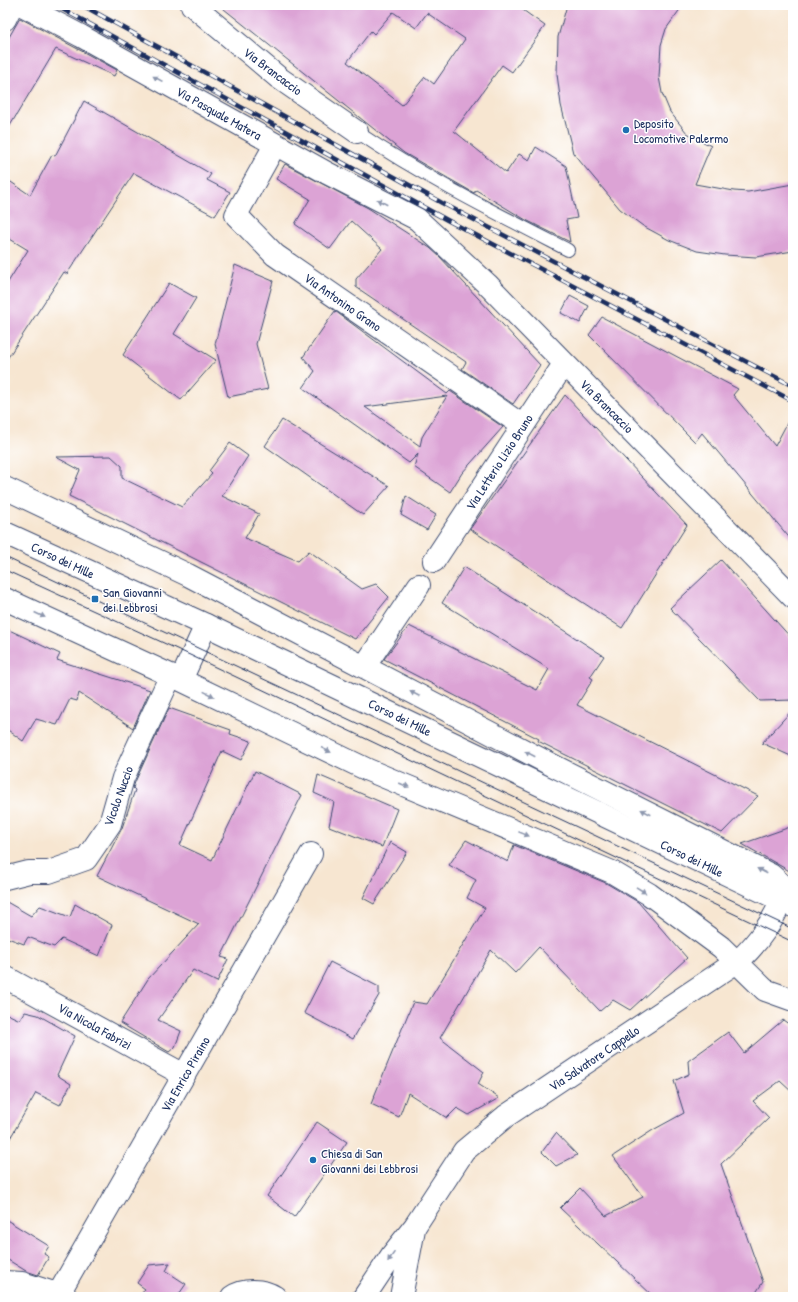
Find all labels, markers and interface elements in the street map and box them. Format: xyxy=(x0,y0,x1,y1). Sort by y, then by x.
street label: Via Brancaccio xyxy=(240,43,306,99)
one-way arrow xyxy=(152,75,164,82)
street label: Via Pasquale Matera xyxy=(173,82,265,144)
place label: Deposito Locomotive Palermo xyxy=(634,114,728,147)
marker: Deposito Locomotive Palermo xyxy=(621,125,631,135)
one-way arrow xyxy=(376,198,388,205)
street label: Via Antonino Grano xyxy=(301,269,385,335)
street label: Via Brancaccio xyxy=(576,375,638,437)
street label: Via Letterio Lizio Bruno xyxy=(461,411,537,513)
street label: Corso dei Mille xyxy=(28,537,98,583)
place label: San Giovanni dei Lebbrosi xyxy=(103,583,162,616)
marker: San Giovanni dei Lebbrosi xyxy=(90,594,100,604)
one-way arrow xyxy=(35,613,47,619)
one-way arrow xyxy=(409,690,421,697)
one-way arrow xyxy=(204,691,215,697)
street label: Corso dei Mille xyxy=(365,694,435,740)
one-way arrow xyxy=(321,747,332,753)
one-way arrow xyxy=(524,750,536,757)
street label: Vicolo Nuccio xyxy=(99,764,137,828)
one-way arrow xyxy=(398,782,409,788)
one-way arrow xyxy=(640,809,652,815)
one-way arrow xyxy=(519,832,531,838)
street label: Corso dei Mille xyxy=(657,835,727,881)
one-way arrow xyxy=(756,868,768,874)
one-way arrow xyxy=(635,886,647,893)
street label: Via Nicola Fabrizi xyxy=(55,998,135,1054)
street label: Via Salvatore Cappello xyxy=(545,1021,643,1095)
street label: Via Enrico Piraino xyxy=(156,1033,214,1115)
place label: Chiesa di San Giovanni dei Lebbrosi xyxy=(321,1144,418,1177)
marker: Chiesa di San Giovanni dei Lebbrosi xyxy=(308,1155,318,1165)
one-way arrow xyxy=(387,1252,395,1262)

